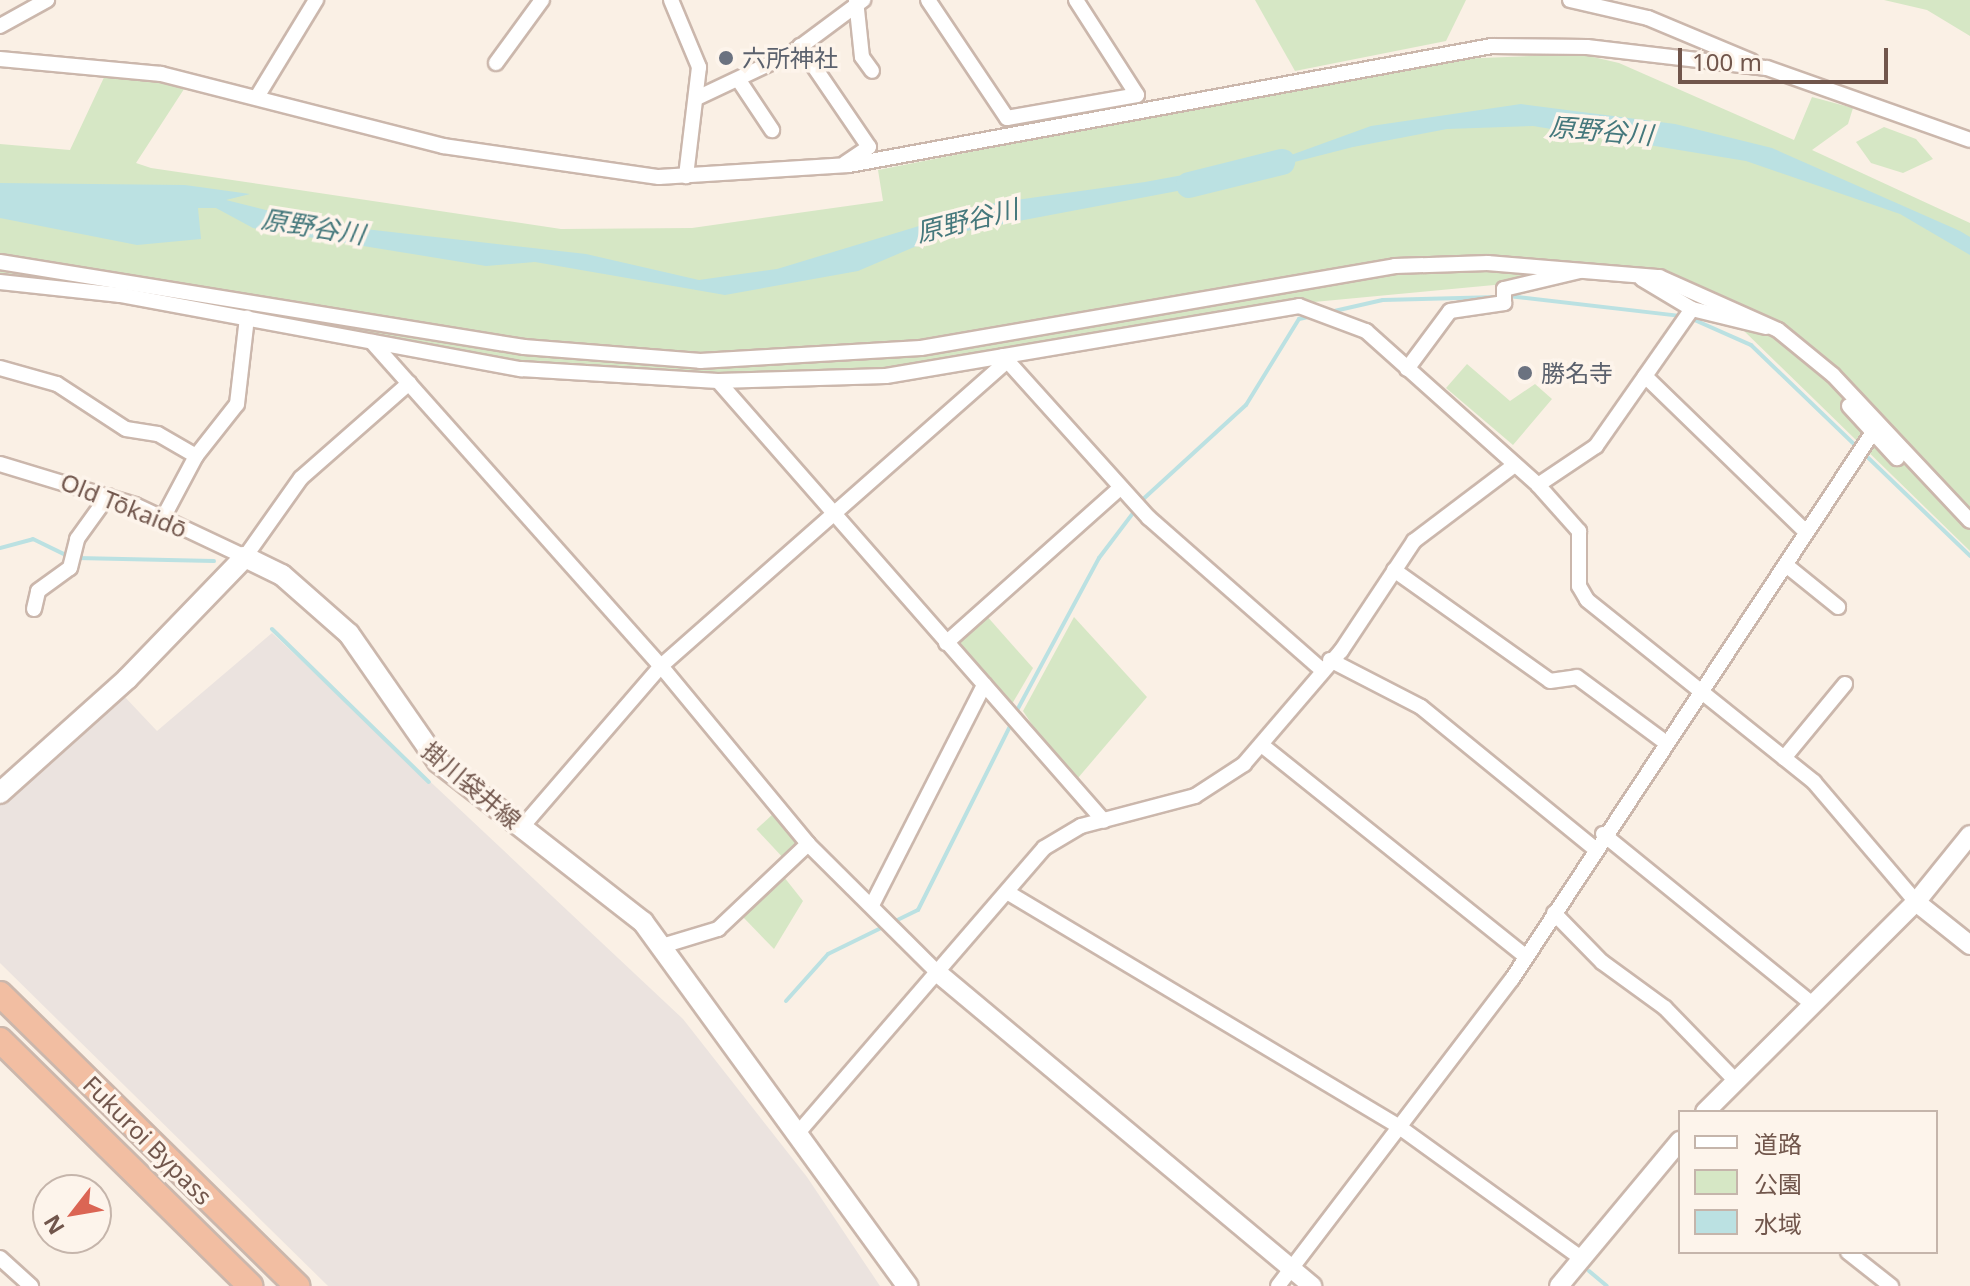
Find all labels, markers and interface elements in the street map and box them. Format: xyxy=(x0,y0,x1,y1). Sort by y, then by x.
scale bar xyxy=(1682,32,1892,82)
place label: 六所神社 xyxy=(742,44,838,72)
text: 100 m xyxy=(1692,45,1762,78)
marker: 六所神社 xyxy=(717,49,735,67)
water label: 原野谷川 xyxy=(1548,111,1654,151)
water label: 原野谷川 xyxy=(913,193,1021,249)
water label: 原野谷川 xyxy=(259,203,367,251)
place label: 勝名寺 xyxy=(1541,359,1613,387)
marker: 勝名寺 xyxy=(1516,364,1534,382)
street label: Old Tōkaidō xyxy=(57,467,191,543)
street label: 掛川袋井線 xyxy=(417,735,527,835)
street label: Fukuroi Bypass xyxy=(78,1070,218,1210)
legend xyxy=(1678,1110,1938,1254)
text: 道路 xyxy=(1754,1127,1802,1160)
text: 公園 xyxy=(1754,1167,1802,1200)
north arrow xyxy=(32,1174,112,1254)
text: 水域 xyxy=(1754,1207,1802,1240)
text: N xyxy=(36,1210,71,1241)

